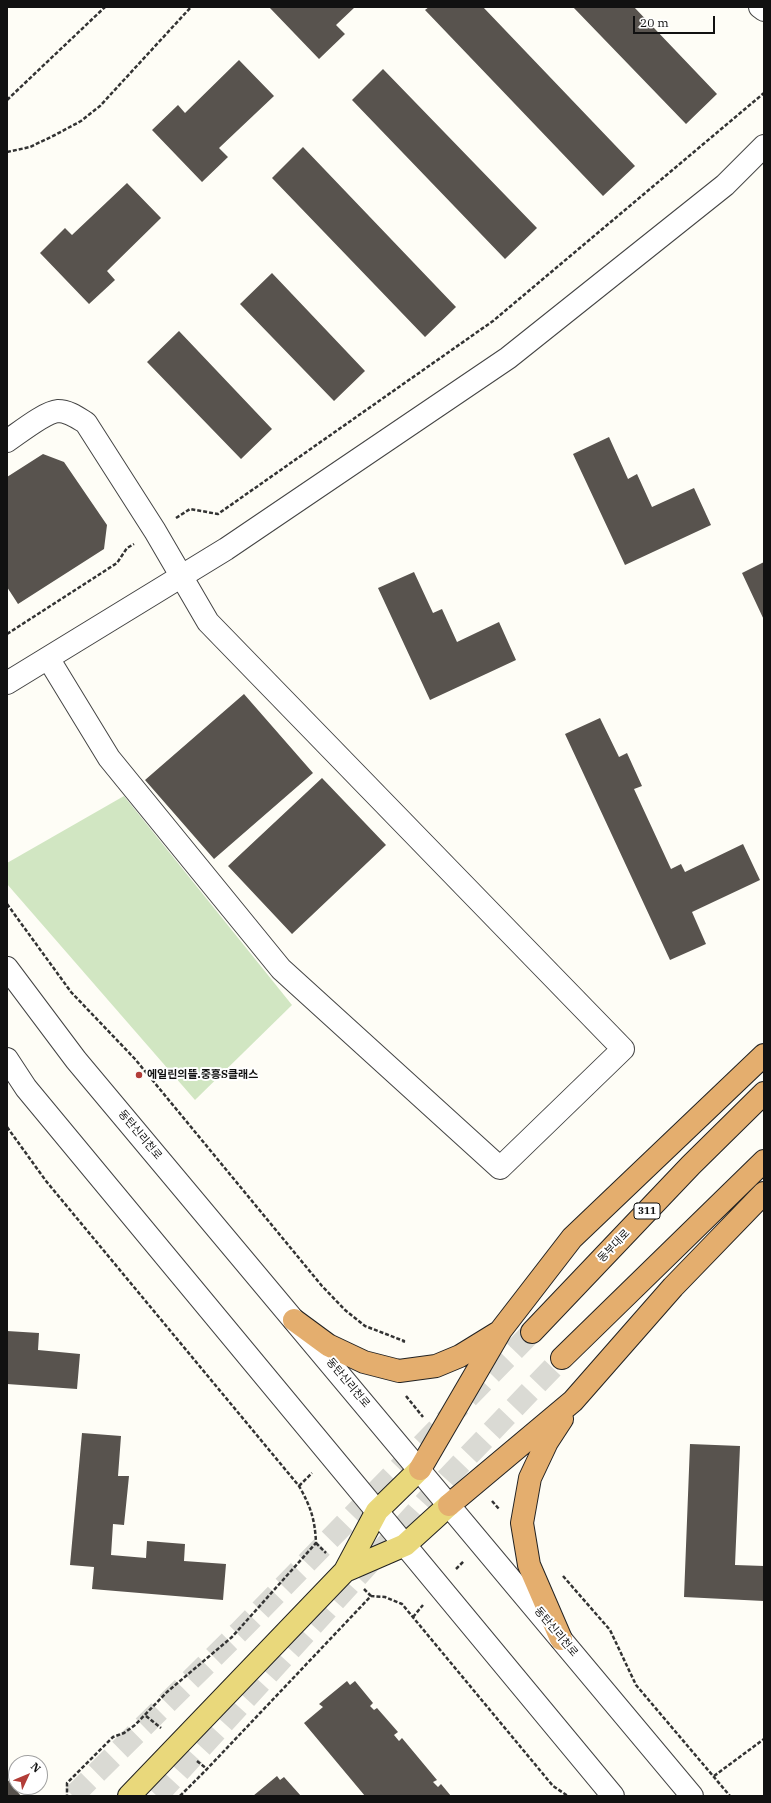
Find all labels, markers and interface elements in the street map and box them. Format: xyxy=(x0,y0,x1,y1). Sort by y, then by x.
scale bar xyxy=(635,8,717,34)
text: 20 m xyxy=(640,15,669,30)
place label: 에일린의뜰.중흥S클래스 xyxy=(147,1068,258,1082)
marker: 에일린의뜰.중흥S클래스 xyxy=(134,1070,144,1080)
street label: 동탄신리천로 xyxy=(115,1108,165,1162)
road number: 311 xyxy=(634,1203,660,1219)
street label: 동부대로 xyxy=(595,1227,633,1265)
street label: 동탄신리천로 xyxy=(323,1356,373,1410)
street label: 동탄신리천로 xyxy=(531,1605,581,1659)
north arrow xyxy=(8,1755,48,1795)
text: N xyxy=(28,1759,44,1775)

